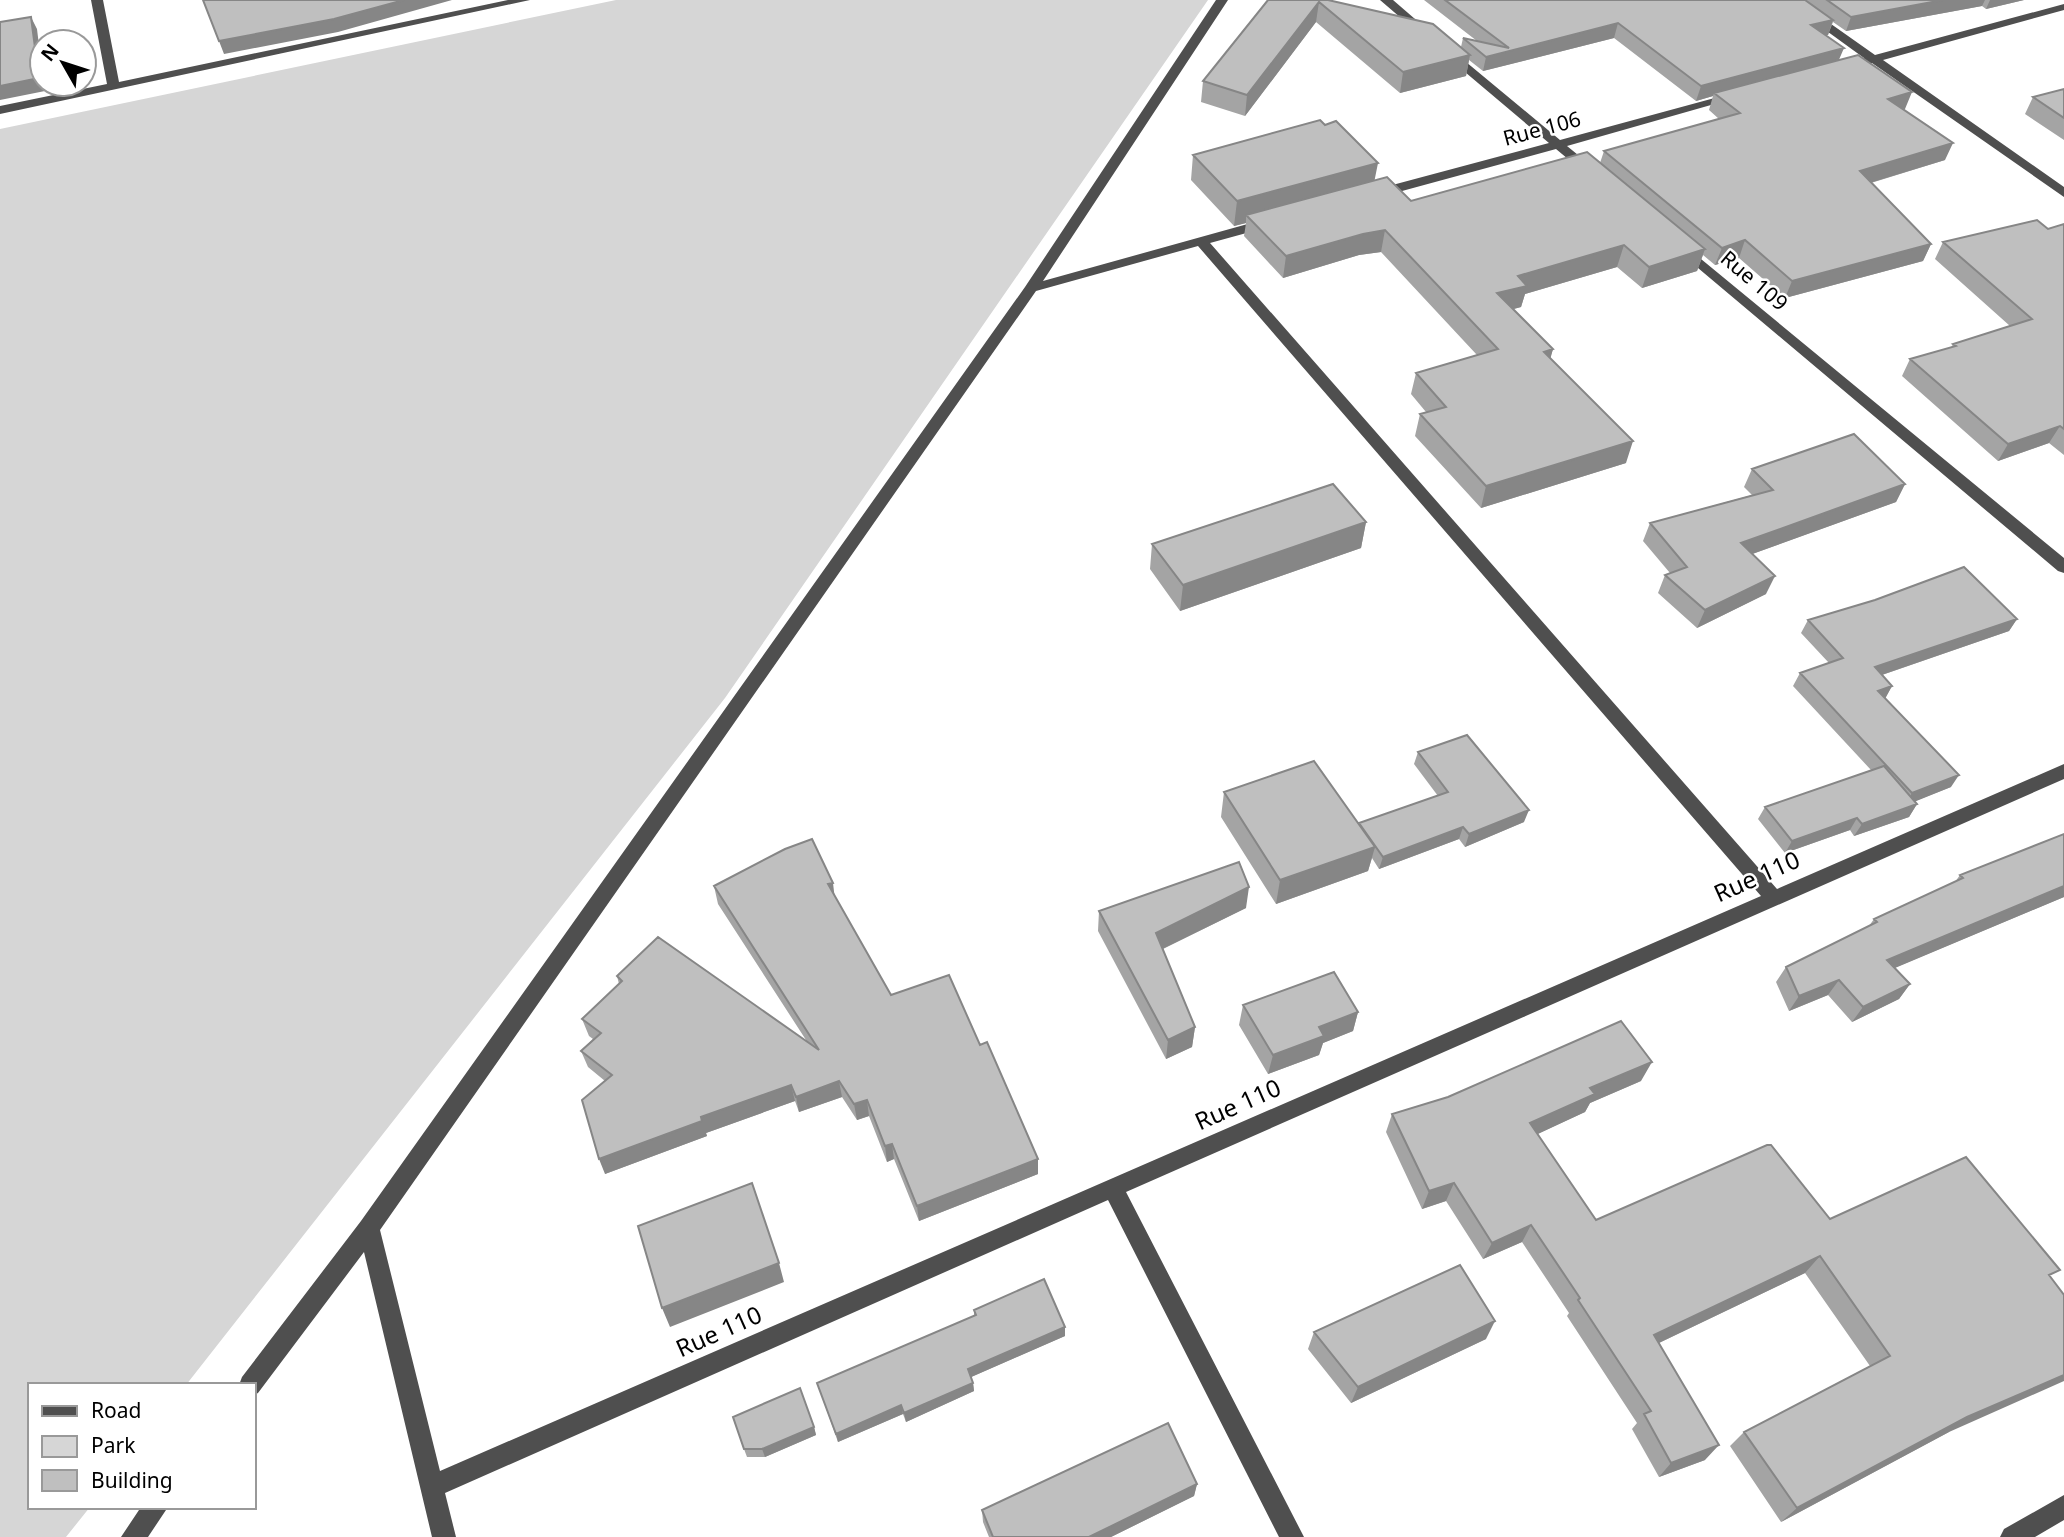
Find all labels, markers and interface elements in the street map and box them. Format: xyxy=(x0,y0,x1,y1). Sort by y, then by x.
north arrow xyxy=(28,28,98,98)
text: N xyxy=(35,38,65,66)
street label: Rue 106 xyxy=(1500,104,1584,152)
street label: Rue 109 xyxy=(1715,244,1794,316)
street label: Rue 110 xyxy=(1708,842,1805,909)
street label: Rue 110 xyxy=(1189,1070,1286,1137)
street label: Rue 110 xyxy=(670,1297,767,1364)
legend xyxy=(28,1383,256,1509)
text: Road xyxy=(91,1396,141,1424)
text: Park xyxy=(91,1431,136,1459)
text: Building xyxy=(91,1466,173,1494)

